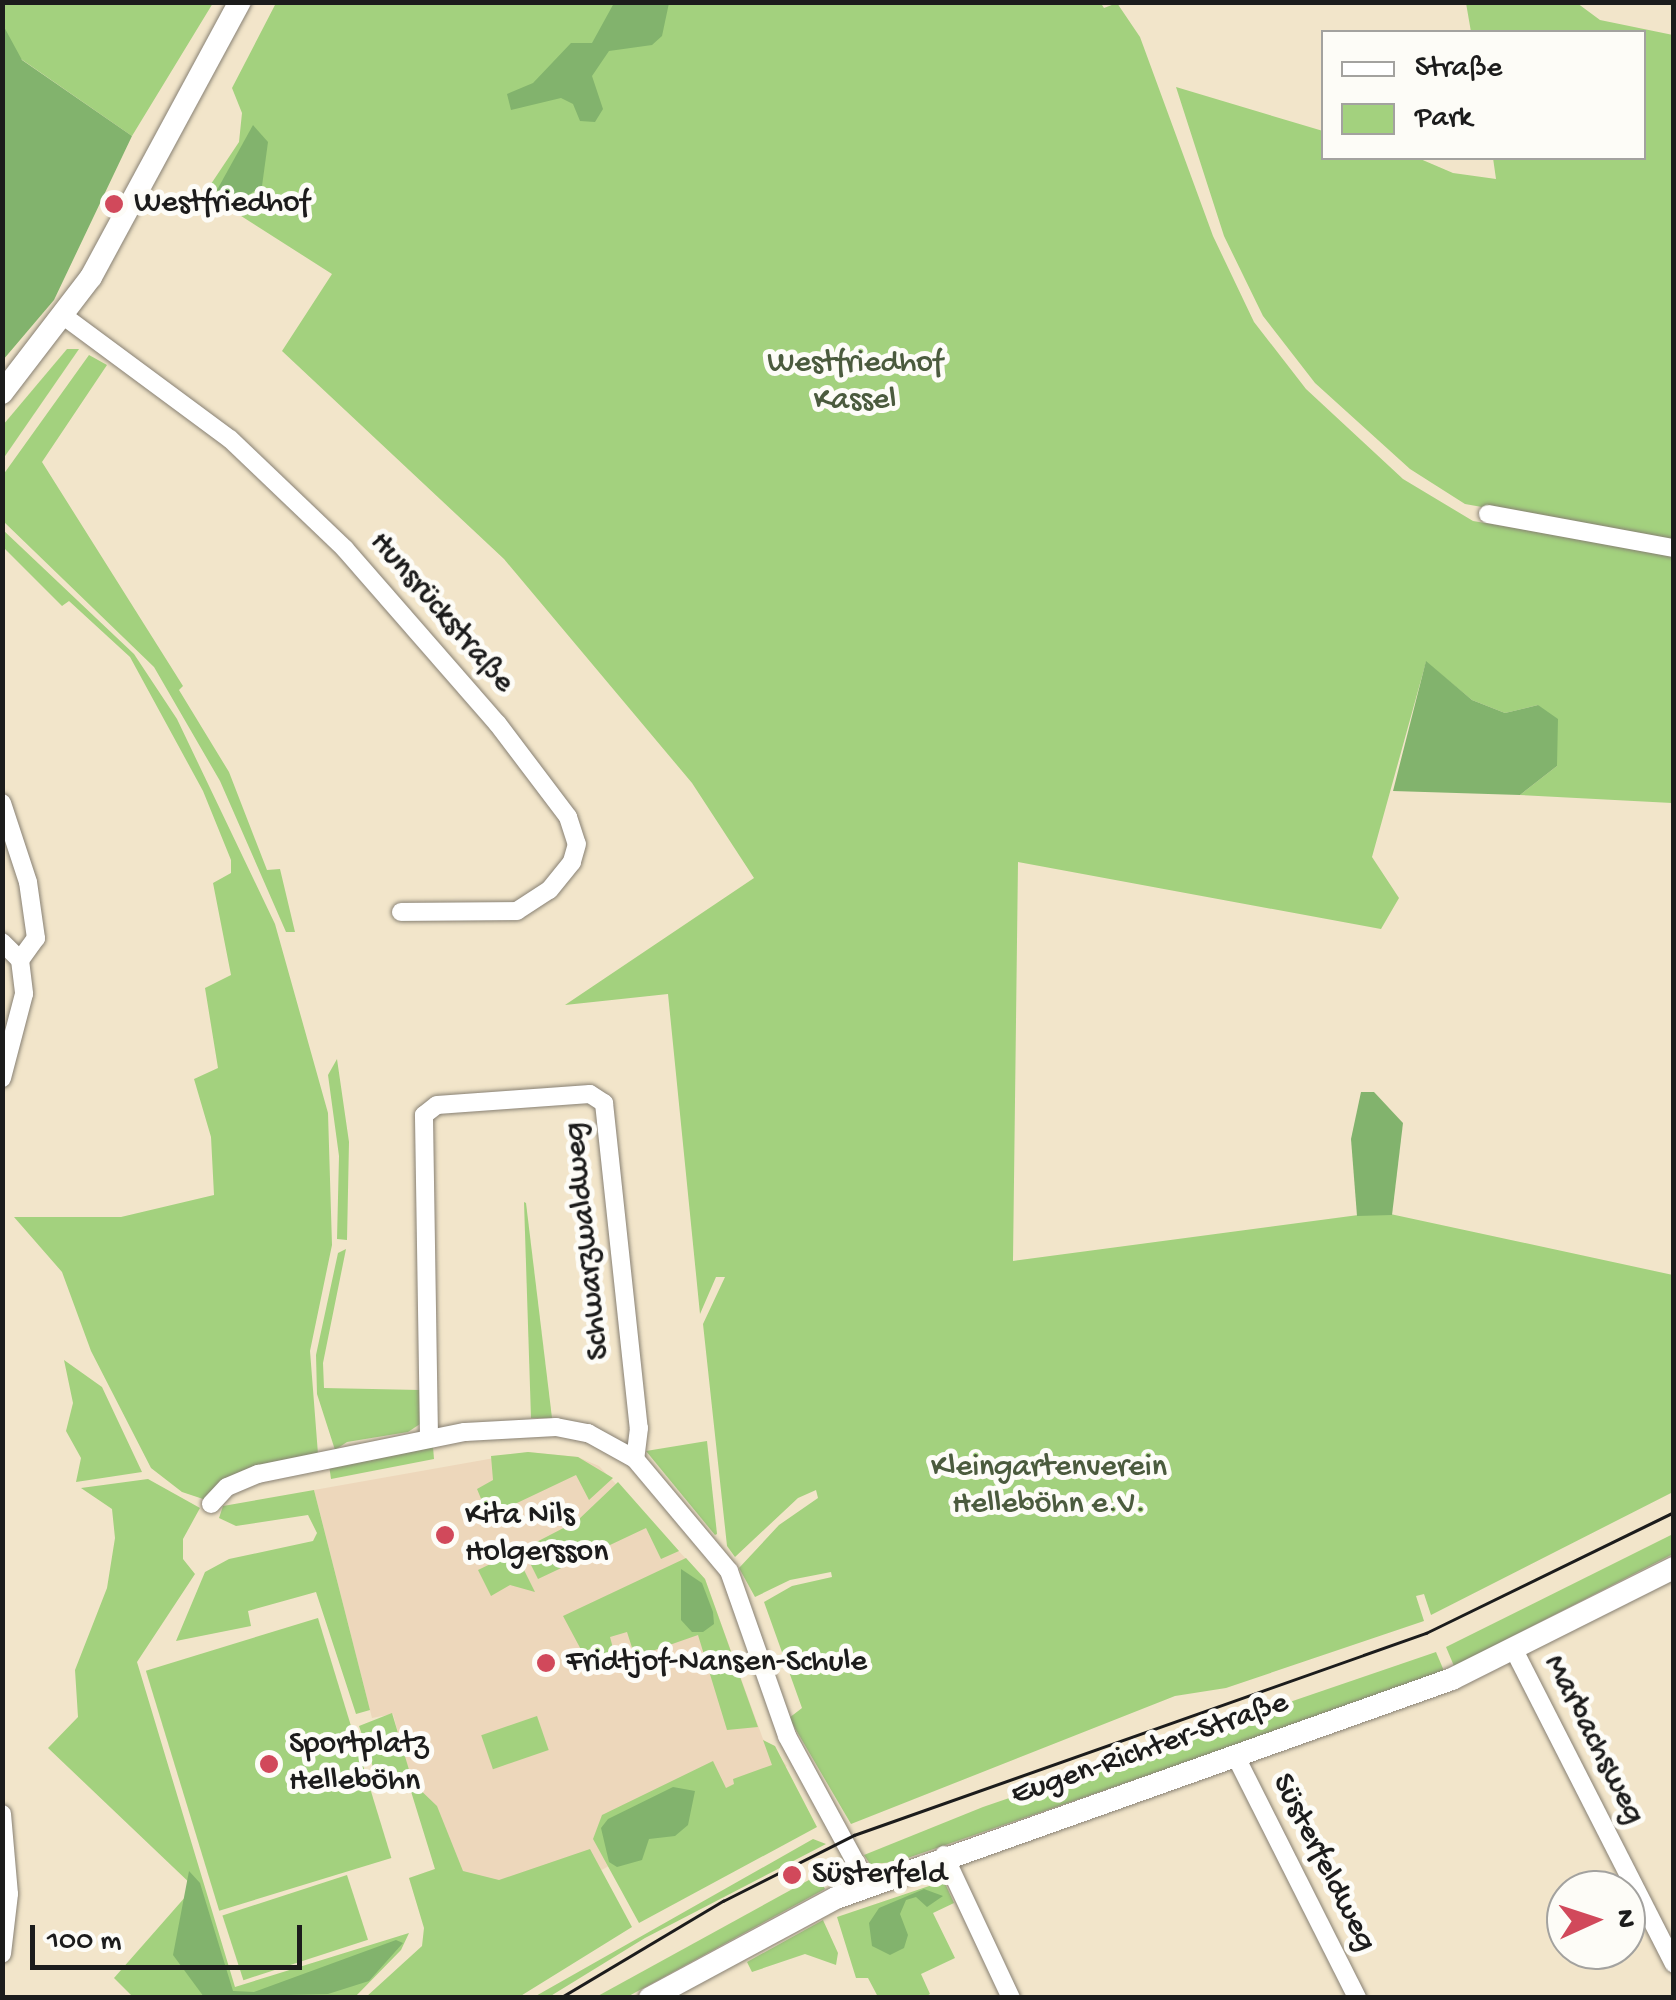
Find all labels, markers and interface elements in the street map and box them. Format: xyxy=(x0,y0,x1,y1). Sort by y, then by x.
legend xyxy=(1321,30,1646,160)
text: Straße xyxy=(1415,52,1502,87)
text: Park xyxy=(1415,102,1472,137)
place label: Westfriedhof xyxy=(134,185,309,223)
marker: Westfriedhof xyxy=(103,193,125,215)
park label: Westfriedhof Kassel xyxy=(767,346,943,421)
street label: Hunsrückstraße xyxy=(360,524,522,702)
street label: Schwarzwaldweg xyxy=(556,1120,620,1362)
park label: Kleingartenverein Helleböhn e.V. xyxy=(931,1450,1167,1525)
place label: Kita Nils Holgersson xyxy=(465,1498,608,1573)
marker: Kita Nils Holgersson xyxy=(434,1524,456,1546)
place label: Fridtjof-Nansen-Schule xyxy=(566,1644,867,1682)
street label: Marbachsweg xyxy=(1534,1649,1652,1831)
marker: Fridtjof-Nansen-Schule xyxy=(535,1652,557,1674)
street label: Eugen-Richter-Straße xyxy=(1006,1685,1294,1815)
place label: Sportplatz Helleböhn xyxy=(289,1727,428,1802)
marker: Sportplatz Helleböhn xyxy=(258,1753,280,1775)
street label: Süsterfeldweg xyxy=(1262,1768,1384,1958)
place label: Süsterfeld xyxy=(812,1856,947,1894)
marker: Süsterfeld xyxy=(781,1864,803,1886)
north arrow xyxy=(1546,1870,1646,1970)
scale bar xyxy=(35,1905,308,1967)
text: N xyxy=(1608,1909,1641,1929)
text: 100 m xyxy=(47,1925,122,1960)

